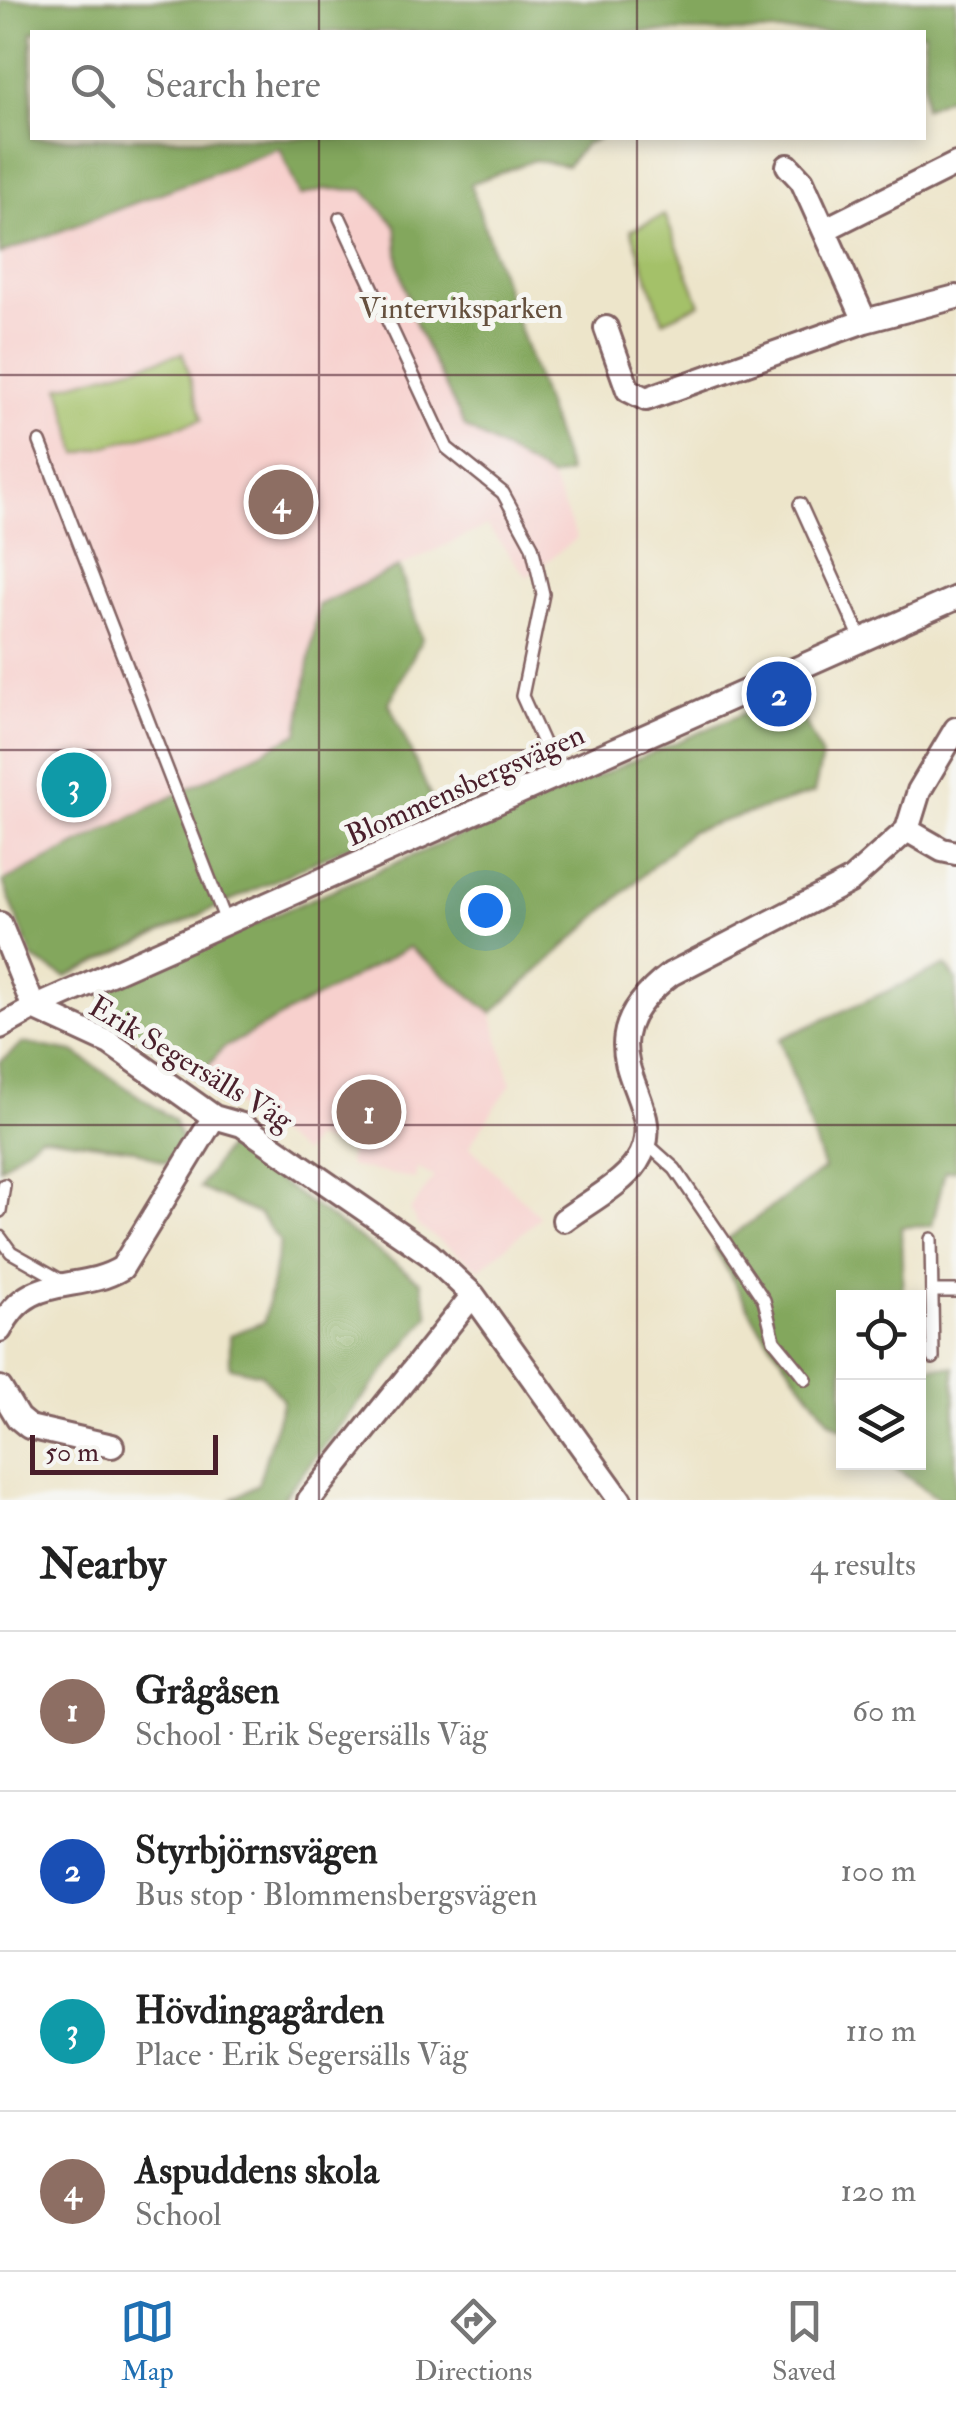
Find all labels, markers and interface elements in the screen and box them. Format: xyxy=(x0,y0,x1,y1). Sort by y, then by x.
search box xyxy=(30,30,926,140)
icon: search xyxy=(65,58,120,113)
text: Search here xyxy=(145,61,321,109)
park label: Vinterviksparken xyxy=(359,290,563,327)
pin: 4 xyxy=(248,464,314,540)
pin: 2 xyxy=(746,656,812,732)
street label: Blommensbergsvägen xyxy=(340,716,590,855)
pin: 3 xyxy=(42,748,106,822)
your location xyxy=(460,885,511,936)
street label: Erik Segersälls Väg xyxy=(82,988,300,1139)
pin: 1 xyxy=(336,1074,402,1150)
map controls xyxy=(836,1290,926,1470)
button: locate xyxy=(836,1290,926,1380)
button: layers xyxy=(836,1380,926,1470)
scale bar xyxy=(30,1430,218,1474)
text: 50 m xyxy=(45,1435,99,1470)
text: Nearby xyxy=(40,1539,166,1591)
text: 4 results xyxy=(810,1545,916,1585)
text: Grågåsen xyxy=(135,1667,280,1715)
text: 1 xyxy=(67,1691,78,1731)
text: 60 m xyxy=(852,1691,916,1731)
text: School · Erik Segersälls Väg xyxy=(135,1715,488,1755)
text: Styrbjörnsvägen xyxy=(135,1827,378,1875)
text: 2 xyxy=(64,1851,81,1891)
text: 100 m xyxy=(840,1851,916,1891)
text: Bus stop · Blommensbergsvägen xyxy=(135,1875,537,1915)
text: Hövdingagården xyxy=(135,1987,385,2035)
text: 3 xyxy=(66,2011,79,2051)
text: 110 m xyxy=(845,2011,916,2051)
text: Place · Erik Segersälls Väg xyxy=(135,2035,468,2075)
text: Aspuddens skola xyxy=(135,2147,379,2195)
text: 4 xyxy=(64,2171,81,2211)
text: 120 m xyxy=(840,2171,916,2211)
text: School xyxy=(135,2195,221,2235)
tab: Map xyxy=(120,2294,175,2389)
tab: Directions xyxy=(415,2294,532,2389)
tab: Saved xyxy=(772,2294,836,2389)

